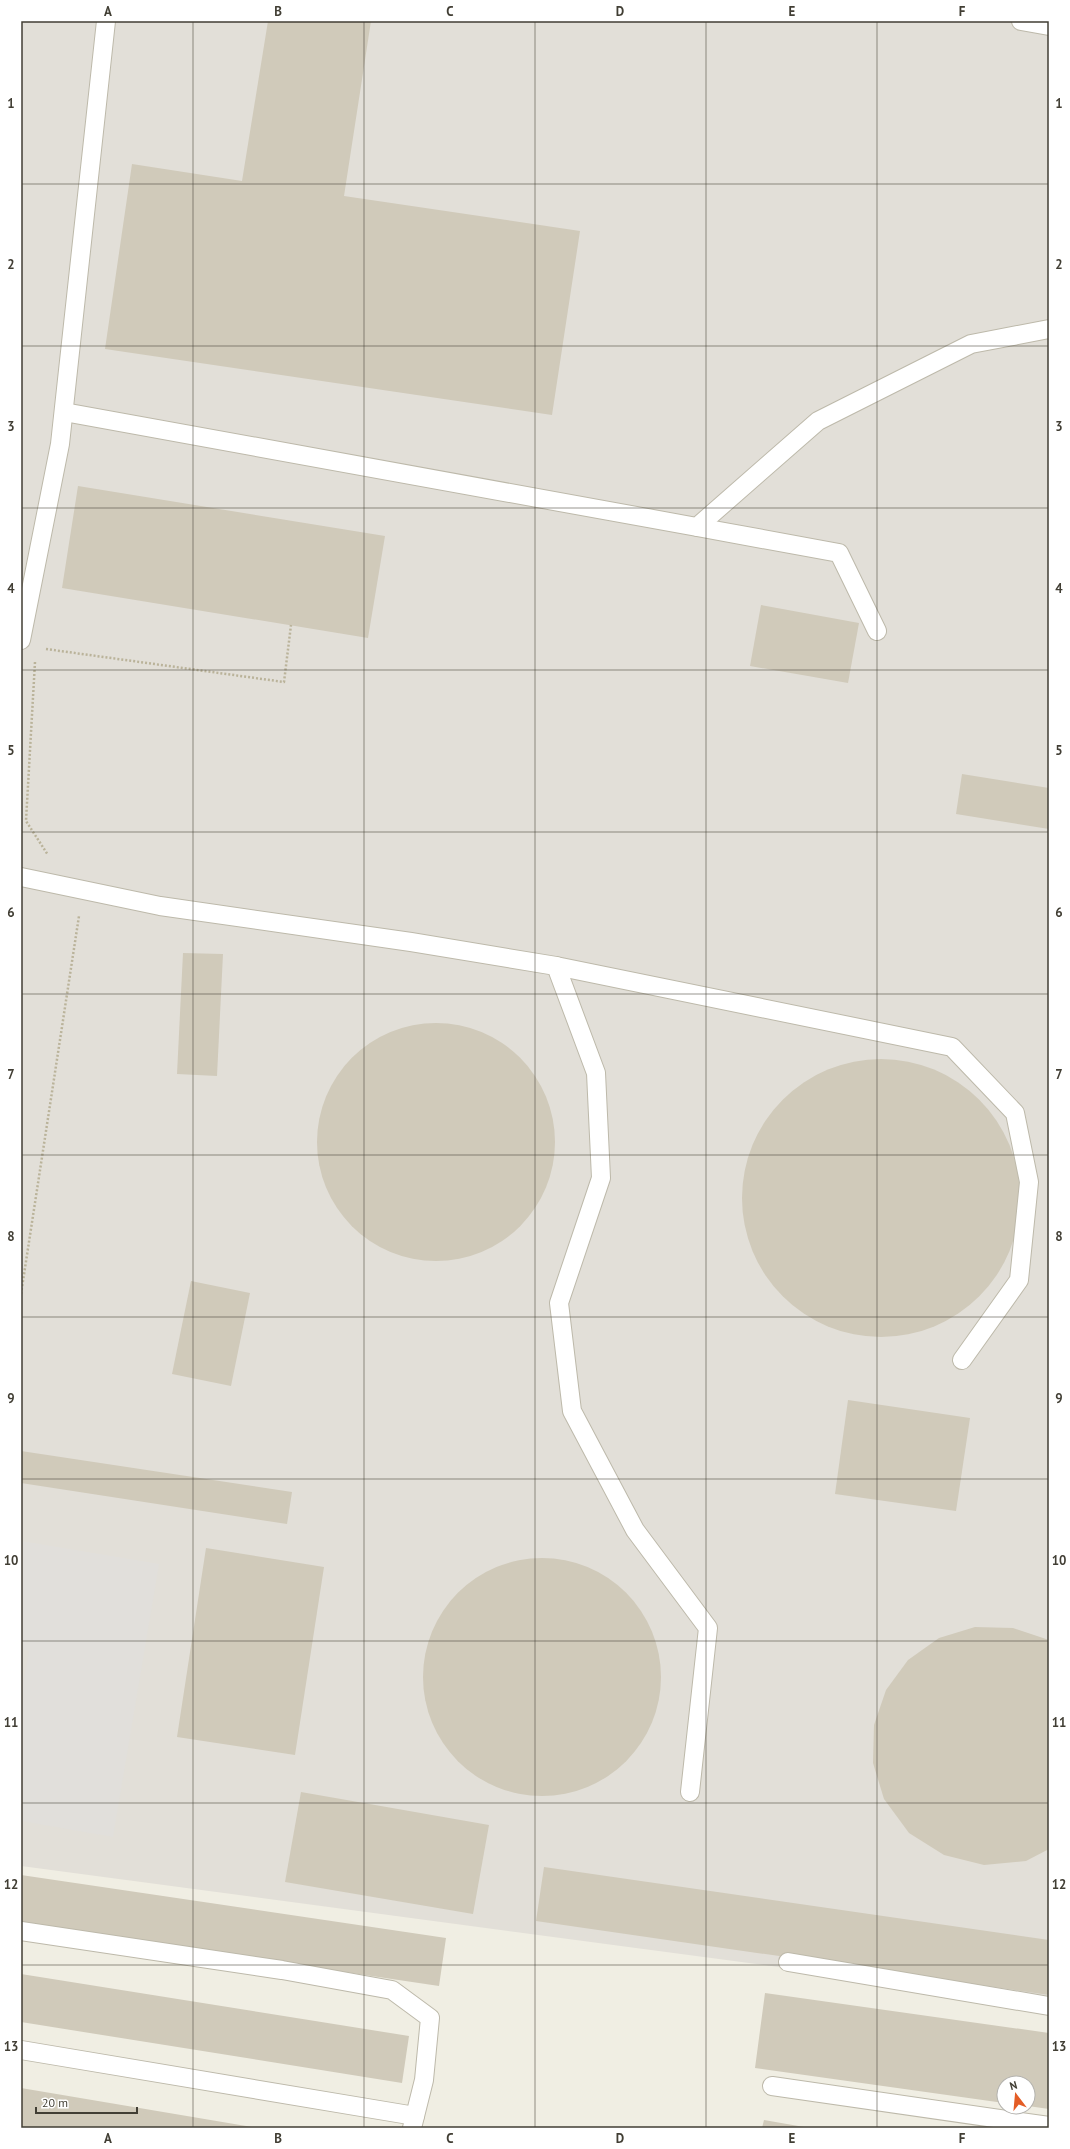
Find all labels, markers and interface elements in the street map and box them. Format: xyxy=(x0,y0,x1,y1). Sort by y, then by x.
text: A xyxy=(104,3,112,20)
text: B xyxy=(274,3,282,20)
text: C xyxy=(446,3,454,20)
text: D xyxy=(616,3,624,20)
text: E xyxy=(789,3,796,20)
text: F xyxy=(959,3,966,20)
text: 1 xyxy=(7,95,15,112)
text: 1 xyxy=(1055,95,1063,112)
text: 2 xyxy=(7,256,15,273)
text: 2 xyxy=(1055,256,1063,273)
text: 3 xyxy=(7,418,15,435)
text: 3 xyxy=(1055,418,1063,435)
text: 4 xyxy=(7,580,15,597)
text: 4 xyxy=(1055,580,1063,597)
text: 5 xyxy=(7,742,15,759)
text: 5 xyxy=(1055,742,1063,759)
text: 6 xyxy=(7,904,15,921)
text: 6 xyxy=(1055,904,1063,921)
text: 7 xyxy=(7,1066,15,1083)
text: 7 xyxy=(1055,1066,1063,1083)
text: 8 xyxy=(7,1228,15,1245)
text: 8 xyxy=(1055,1228,1063,1245)
text: 9 xyxy=(7,1390,15,1407)
text: 9 xyxy=(1055,1390,1063,1407)
text: 10 xyxy=(4,1552,18,1569)
text: 10 xyxy=(1052,1552,1066,1569)
text: 11 xyxy=(4,1714,18,1731)
text: 11 xyxy=(1052,1714,1066,1731)
text: 12 xyxy=(4,1876,18,1893)
text: 12 xyxy=(1052,1876,1066,1893)
text: 13 xyxy=(4,2038,18,2055)
text: 13 xyxy=(1052,2038,1066,2055)
north arrow xyxy=(996,2075,1036,2115)
text: N xyxy=(1008,2078,1019,2093)
scale bar xyxy=(36,2089,137,2115)
text: 20 m xyxy=(42,2095,68,2110)
text: A xyxy=(104,2130,112,2147)
text: B xyxy=(274,2130,282,2147)
text: C xyxy=(446,2130,454,2147)
text: D xyxy=(616,2130,624,2147)
text: E xyxy=(789,2130,796,2147)
text: F xyxy=(959,2130,966,2147)

